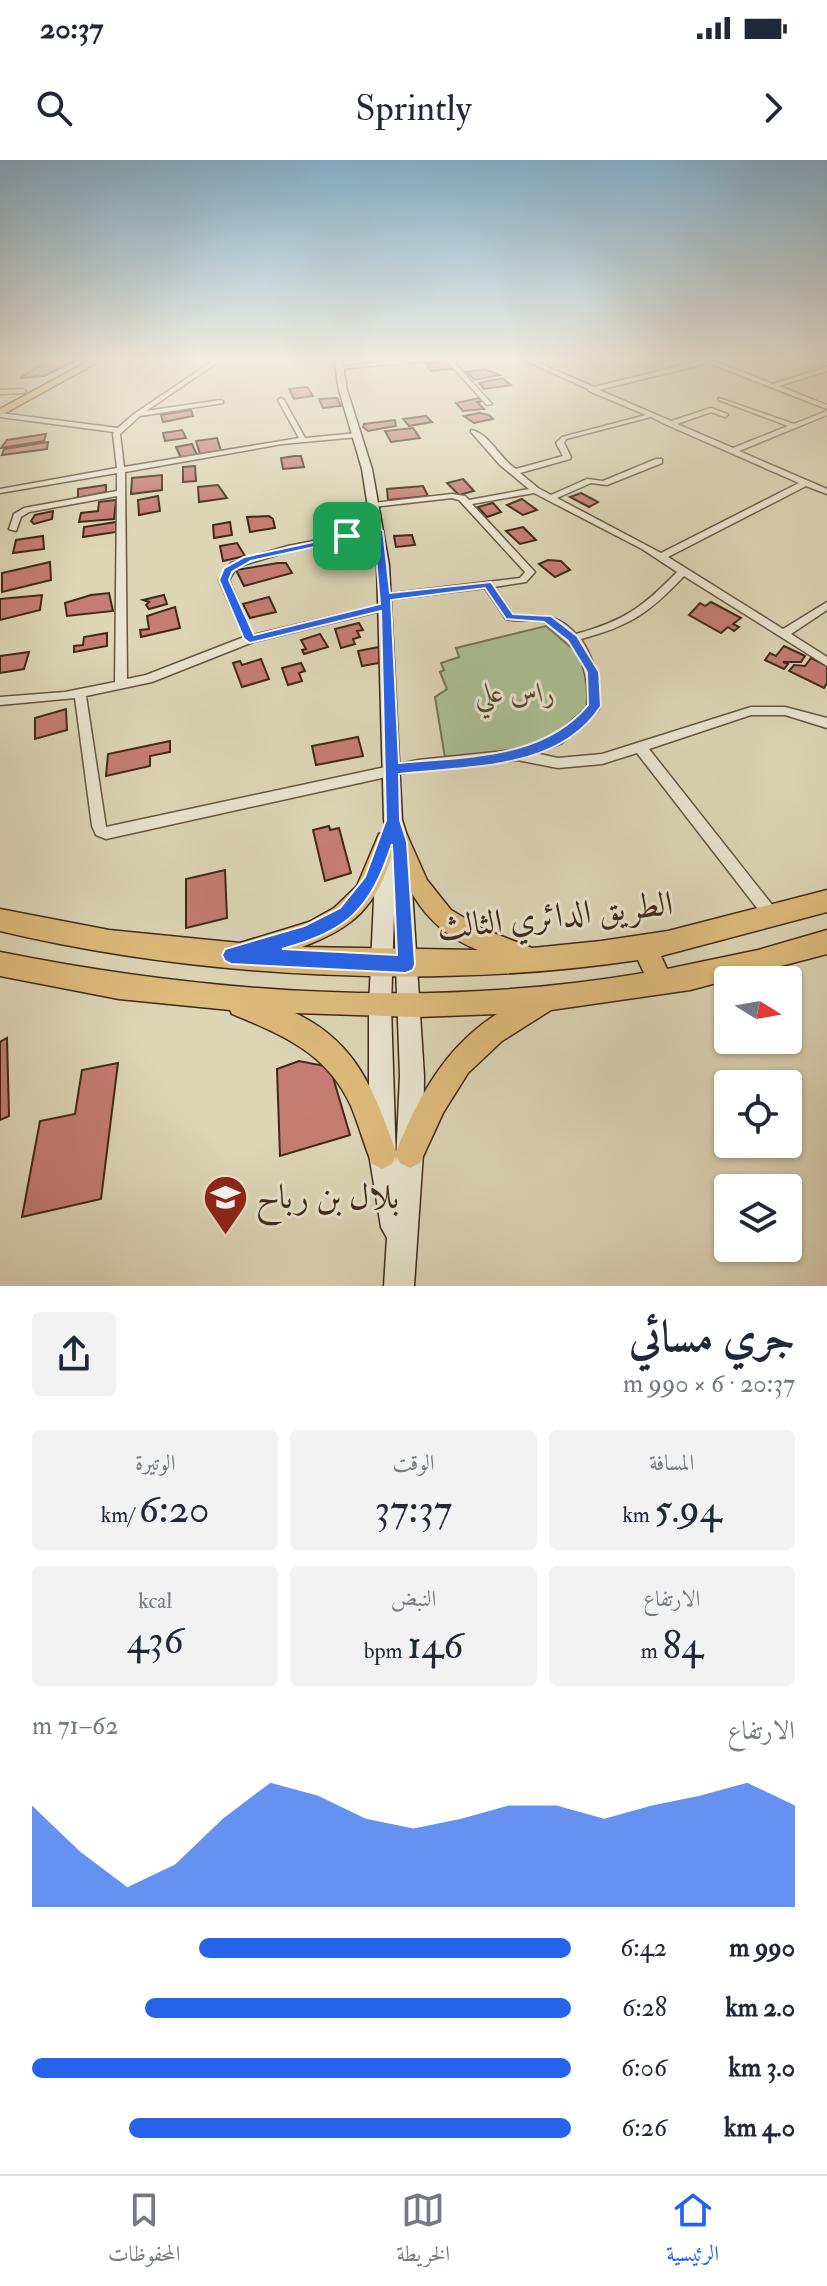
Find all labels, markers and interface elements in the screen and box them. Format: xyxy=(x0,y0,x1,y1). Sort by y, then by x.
text: 20:37 xyxy=(40,10,103,47)
icon: search xyxy=(32,86,76,130)
text: Sprintly xyxy=(355,86,472,131)
icon: forward xyxy=(751,86,795,130)
pin xyxy=(313,502,381,570)
icon: arrive xyxy=(325,514,369,558)
park label: راس علي xyxy=(475,676,555,719)
street label: الطريق الدائري الثالث xyxy=(435,882,676,955)
north arrow xyxy=(714,966,802,1054)
map controls xyxy=(714,966,802,1262)
button: locate xyxy=(714,1070,802,1158)
school or university icon: بلال بن رباح xyxy=(201,1173,249,1236)
button: layers xyxy=(714,1174,802,1262)
place label: بلال بن رباح xyxy=(256,1176,399,1226)
text: جري مسائي xyxy=(629,1310,795,1365)
button: share xyxy=(32,1312,116,1396)
text: 20:37 · 6 × 990 m xyxy=(623,1368,795,1400)
text: الوتيرة xyxy=(135,1449,175,1477)
text: الوقت xyxy=(392,1449,435,1477)
text: المسافة xyxy=(649,1449,694,1477)
text: 6:20 xyxy=(139,1484,210,1535)
text: 37:37 xyxy=(375,1484,452,1535)
text: 5.94 xyxy=(655,1484,721,1535)
text: /km xyxy=(101,1501,139,1529)
text: km xyxy=(622,1501,655,1529)
text: النبض xyxy=(391,1585,436,1613)
text: الارتفاع xyxy=(643,1585,700,1613)
text: kcal xyxy=(138,1587,172,1615)
text: 436 xyxy=(127,1615,184,1666)
text: 146 xyxy=(407,1620,463,1671)
text: 84 xyxy=(663,1620,703,1671)
text: bpm xyxy=(364,1637,407,1665)
text: m xyxy=(641,1637,663,1665)
text: 62–71 m xyxy=(32,1710,118,1742)
text: الارتفاع xyxy=(728,1715,795,1747)
text: 6:42 xyxy=(620,1932,667,1964)
text: 990 m xyxy=(729,1932,795,1964)
text: 6:28 xyxy=(622,1992,667,2024)
text: 2.0 km xyxy=(725,1992,795,2024)
text: 6:06 xyxy=(621,2052,667,2084)
text: 3.0 km xyxy=(729,2052,795,2084)
text: 6:26 xyxy=(621,2112,667,2144)
text: 4.0 km xyxy=(724,2112,795,2144)
tab: المحفوظات xyxy=(108,2188,181,2275)
tab: الخريطة xyxy=(397,2188,450,2275)
tab: الرئيسية xyxy=(666,2188,719,2275)

